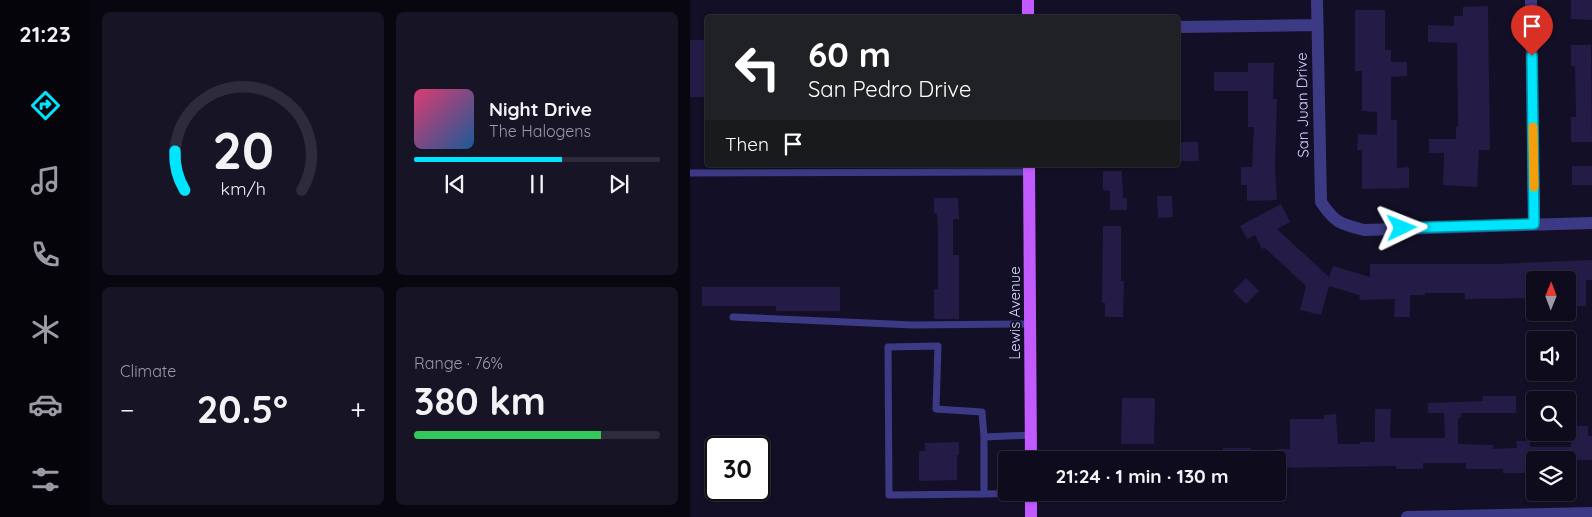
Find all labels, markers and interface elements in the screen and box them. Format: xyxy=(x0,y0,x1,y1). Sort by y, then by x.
pin xyxy=(1511,5,1553,56)
icon: arrive xyxy=(1518,12,1546,40)
text: 21:23 xyxy=(19,20,71,48)
text: 60 m xyxy=(808,32,891,76)
icon: left xyxy=(725,35,790,100)
street label: San Juan Drive xyxy=(1292,52,1312,158)
text: San Pedro Drive xyxy=(808,75,971,103)
icon: directions xyxy=(28,88,63,123)
text: Night Drive xyxy=(489,97,592,121)
text: 20 xyxy=(212,117,274,182)
text: The Halogens xyxy=(489,121,591,141)
icon: arrive xyxy=(779,130,807,158)
text: Then xyxy=(725,132,769,156)
icon: music xyxy=(28,163,63,198)
icon: previous xyxy=(441,170,469,198)
icon: pause xyxy=(523,170,551,198)
icon: next xyxy=(605,170,633,198)
text: km/h xyxy=(220,177,266,199)
position arrow xyxy=(1375,201,1427,253)
icon: phone xyxy=(28,237,63,272)
street label: Lewis Avenue xyxy=(1005,266,1024,360)
north arrow xyxy=(1526,271,1576,321)
map controls xyxy=(1526,271,1576,501)
icon: climate xyxy=(28,312,63,347)
button: sound xyxy=(1526,331,1576,381)
text: Range · 76% xyxy=(414,353,503,373)
text: Climate xyxy=(120,361,176,381)
text: 380 km xyxy=(414,377,546,425)
text: 20.5° xyxy=(197,385,288,433)
icon: car xyxy=(28,387,63,422)
button: search xyxy=(1526,391,1576,441)
text: − xyxy=(120,392,135,427)
text: + xyxy=(350,392,366,427)
speed limit sign: 30 xyxy=(705,436,770,501)
button: layers xyxy=(1526,451,1576,501)
icon: filters xyxy=(28,462,63,497)
text: 21:24 · 1 min · 130 m xyxy=(1055,464,1229,488)

